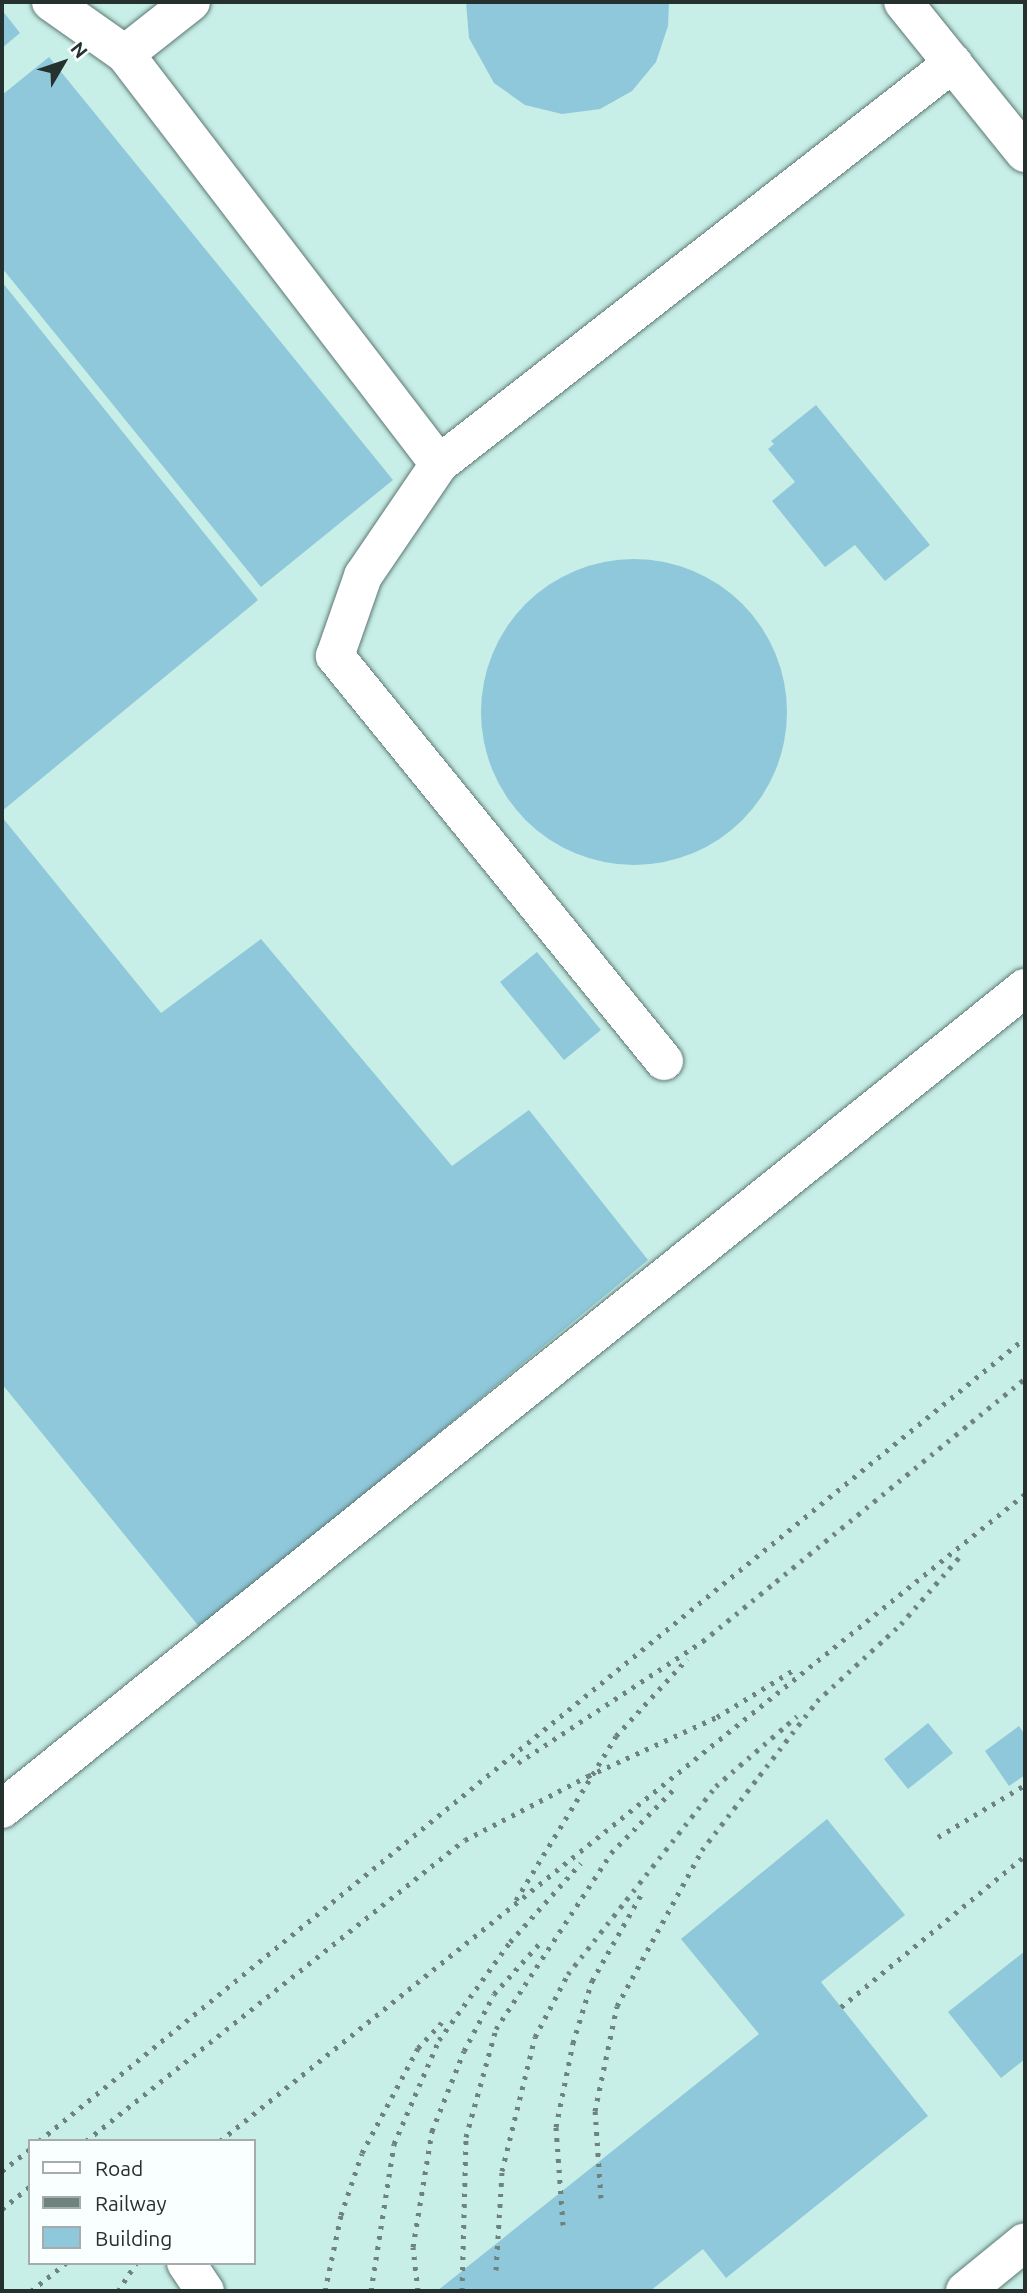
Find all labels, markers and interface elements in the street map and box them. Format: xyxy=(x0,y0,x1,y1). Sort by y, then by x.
north arrow xyxy=(28,28,98,98)
text: N xyxy=(66,37,92,62)
legend xyxy=(28,2139,256,2265)
text: Road xyxy=(95,2156,143,2180)
text: Railway xyxy=(95,2191,167,2215)
text: Building xyxy=(95,2226,172,2250)

